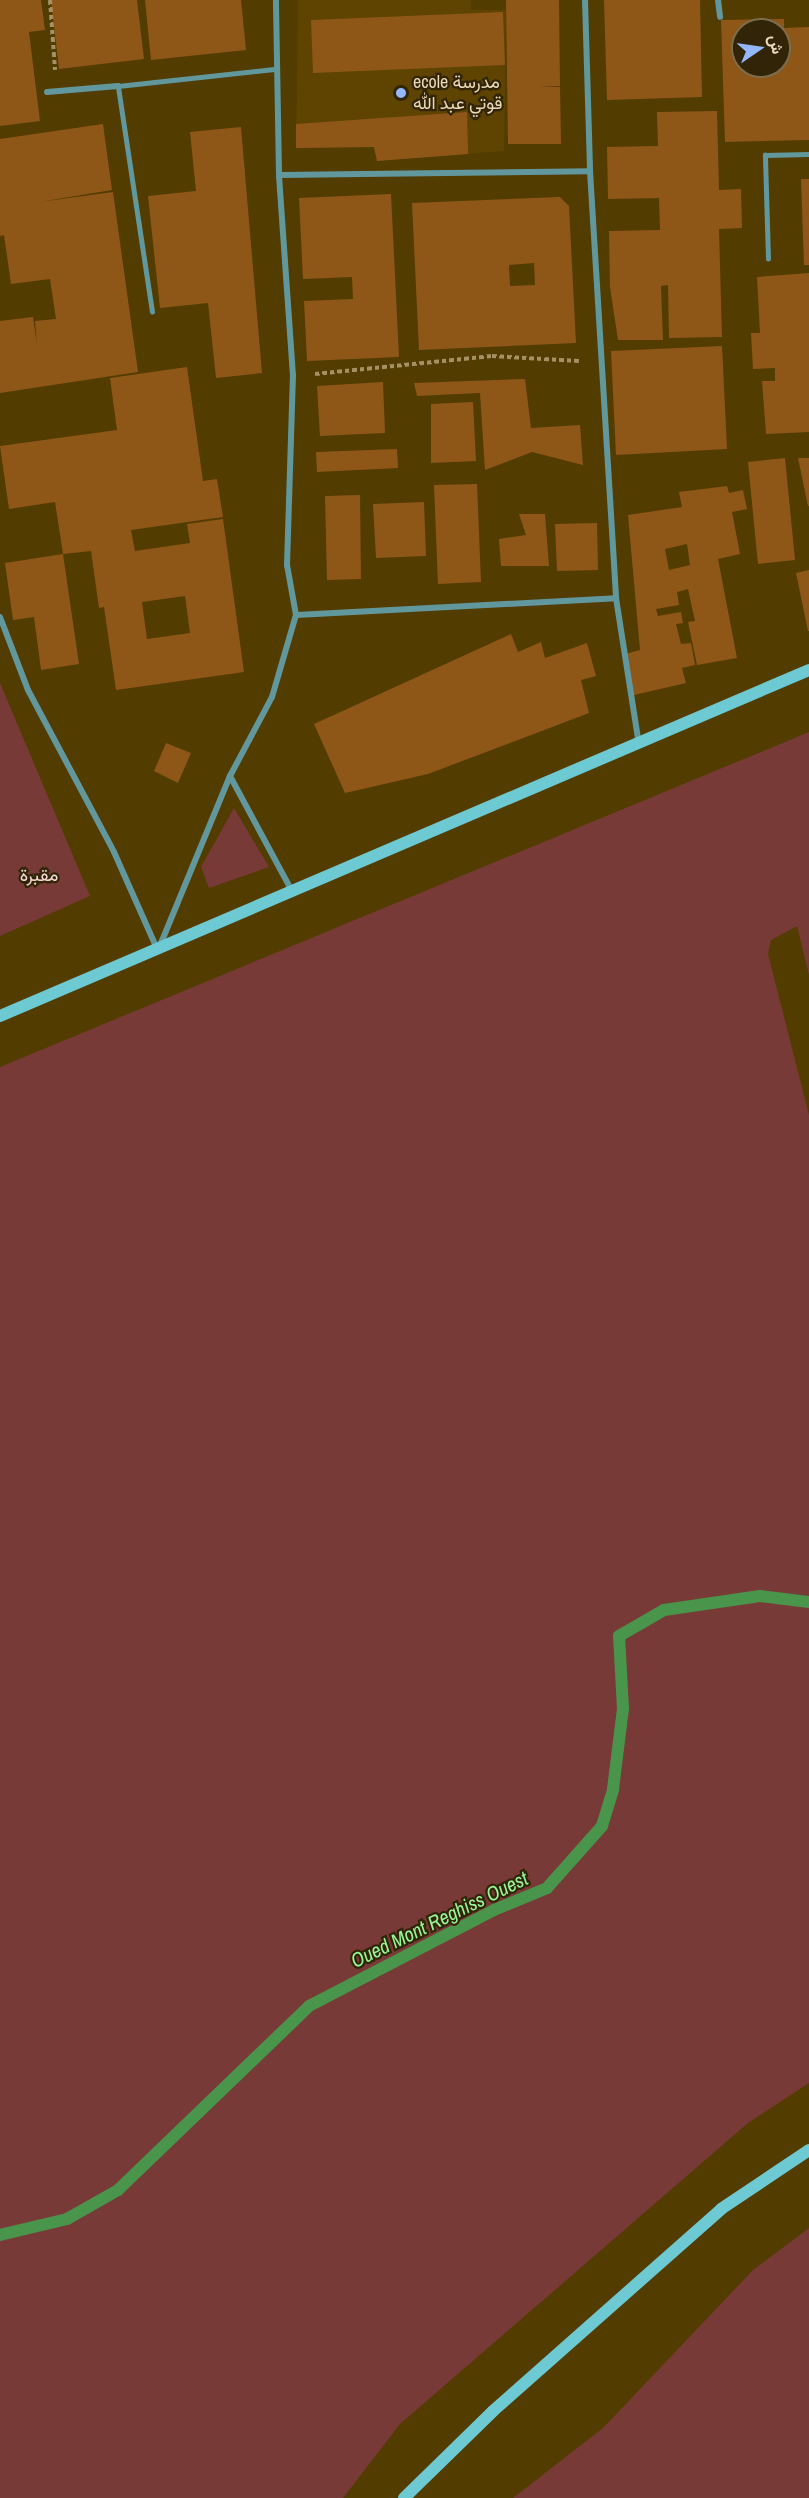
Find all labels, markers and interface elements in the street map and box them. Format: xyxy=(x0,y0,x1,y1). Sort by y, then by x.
north arrow xyxy=(731,18,791,78)
text: ش xyxy=(764,33,789,56)
place label: ecole مدرسة قوتي عبد الله xyxy=(413,72,502,115)
marker: ecole مدرسة قوتي عبد الله xyxy=(394,86,408,100)
park label: مقبرة xyxy=(20,864,58,886)
water label: Oued Mont Reghiss Ouest xyxy=(346,1866,532,1972)

